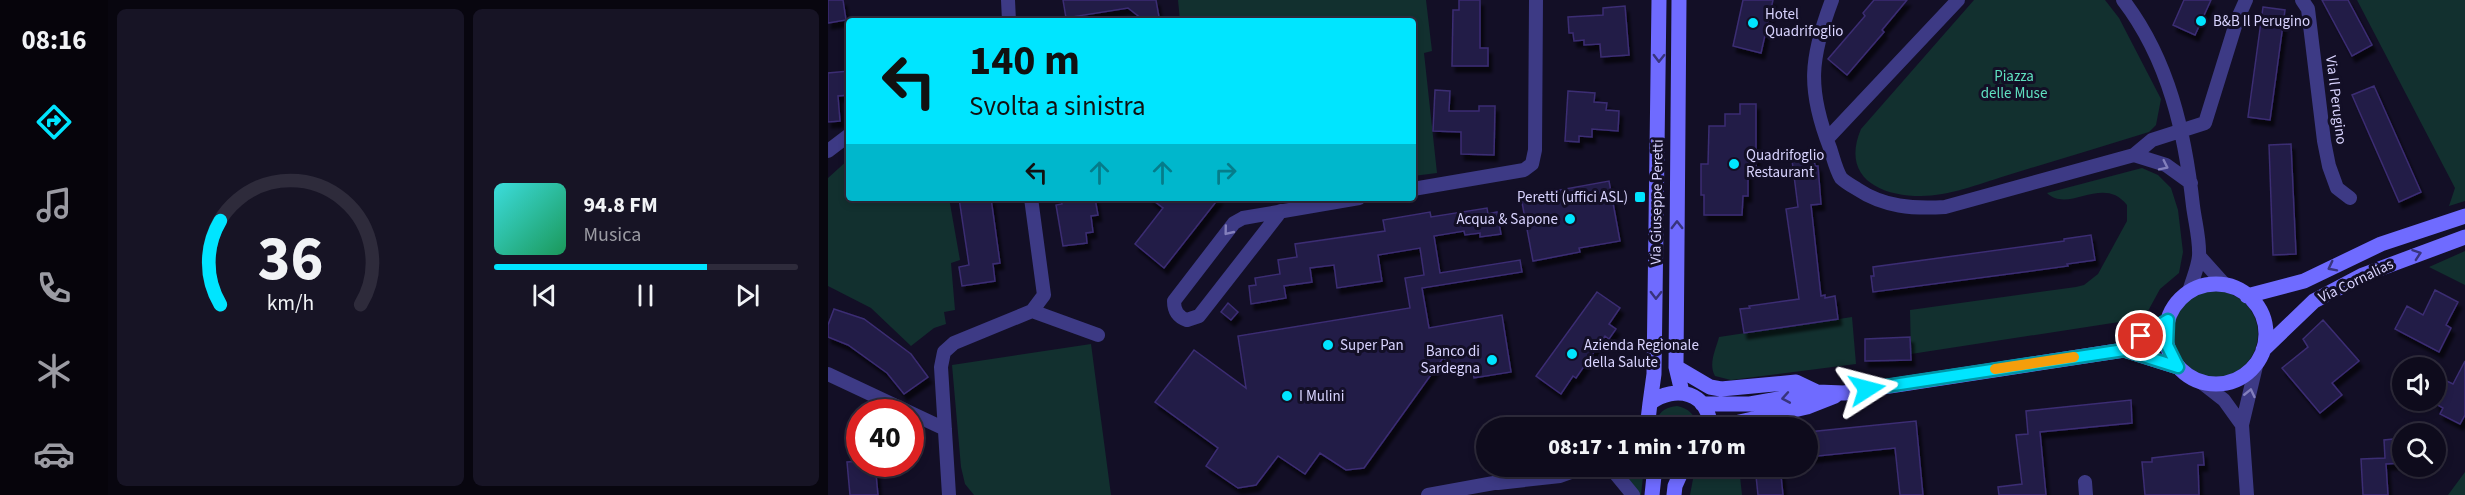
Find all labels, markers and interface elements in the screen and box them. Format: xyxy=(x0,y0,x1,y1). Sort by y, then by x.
place label: Hotel Quadrifoglio xyxy=(1765,4,1843,42)
place label: B&B Il Perugino xyxy=(2213,11,2310,32)
marker: B&B Il Perugino xyxy=(2194,14,2208,28)
marker: Hotel Quadrifoglio xyxy=(1746,16,1760,30)
text: 08:16 xyxy=(21,21,87,60)
text: 140 m xyxy=(969,31,1080,91)
icon: left xyxy=(870,42,948,120)
one-way arrow xyxy=(1653,54,1665,63)
street label: Via Il Perugino xyxy=(2320,54,2352,146)
park label: Piazza delle Muse xyxy=(1981,66,2047,104)
text: Svolta a sinistra xyxy=(969,87,1146,126)
icon: directions xyxy=(33,101,75,143)
street label: Via Giuseppe Peretti xyxy=(1645,139,1669,265)
place label: Quadrifoglio Restaurant xyxy=(1746,145,1824,183)
icon: left xyxy=(1020,156,1053,189)
icon: ahead xyxy=(1083,156,1116,189)
icon: ahead xyxy=(1146,156,1179,189)
icon: right xyxy=(1209,156,1242,189)
marker: Quadrifoglio Restaurant xyxy=(1727,157,1741,171)
one-way arrow xyxy=(2158,159,2169,171)
icon: music xyxy=(33,184,75,226)
place label: Peretti (uffici ASL) xyxy=(1517,187,1628,208)
text: 94.8 FM xyxy=(584,189,658,221)
marker: Peretti (uffici ASL) xyxy=(1633,190,1647,204)
place label: Acqua & Sapone xyxy=(1456,209,1558,230)
marker: Acqua & Sapone xyxy=(1563,212,1577,226)
text: 36 xyxy=(257,215,323,304)
one-way arrow xyxy=(1671,220,1683,229)
text: Musica xyxy=(584,221,641,249)
one-way arrow xyxy=(1225,224,1236,235)
one-way arrow xyxy=(2411,249,2422,261)
street label: Via Cornalias xyxy=(2315,254,2397,308)
one-way arrow xyxy=(2328,260,2338,271)
icon: phone xyxy=(33,267,75,309)
icon: previous xyxy=(528,279,561,312)
icon: pause xyxy=(629,279,662,312)
icon: next xyxy=(731,279,764,312)
text: km/h xyxy=(266,288,314,319)
one-way arrow xyxy=(1649,291,1662,300)
pin xyxy=(2115,310,2166,361)
icon: arrive xyxy=(2124,319,2157,352)
place label: Super Pan xyxy=(1340,335,1404,356)
place label: Azienda Regionale della Salute xyxy=(1584,335,1699,373)
marker: Super Pan xyxy=(1321,338,1335,352)
place label: Banco di Sardegna xyxy=(1420,341,1480,379)
marker: Azienda Regionale della Salute xyxy=(1565,347,1579,361)
icon: climate xyxy=(33,350,75,392)
marker: Banco di Sardegna xyxy=(1485,353,1499,367)
position arrow xyxy=(1835,357,1899,421)
map controls xyxy=(2392,357,2446,477)
button: sound xyxy=(2392,357,2446,411)
place label: I Mulini xyxy=(1299,386,1344,407)
one-way arrow xyxy=(2242,388,2255,398)
marker: I Mulini xyxy=(1280,389,1294,403)
one-way arrow xyxy=(1781,391,1791,404)
speed limit sign: 40 xyxy=(846,399,924,477)
button: search xyxy=(2392,423,2446,477)
text: 08:17 · 1 min · 170 m xyxy=(1548,431,1746,463)
icon: car xyxy=(33,433,75,475)

